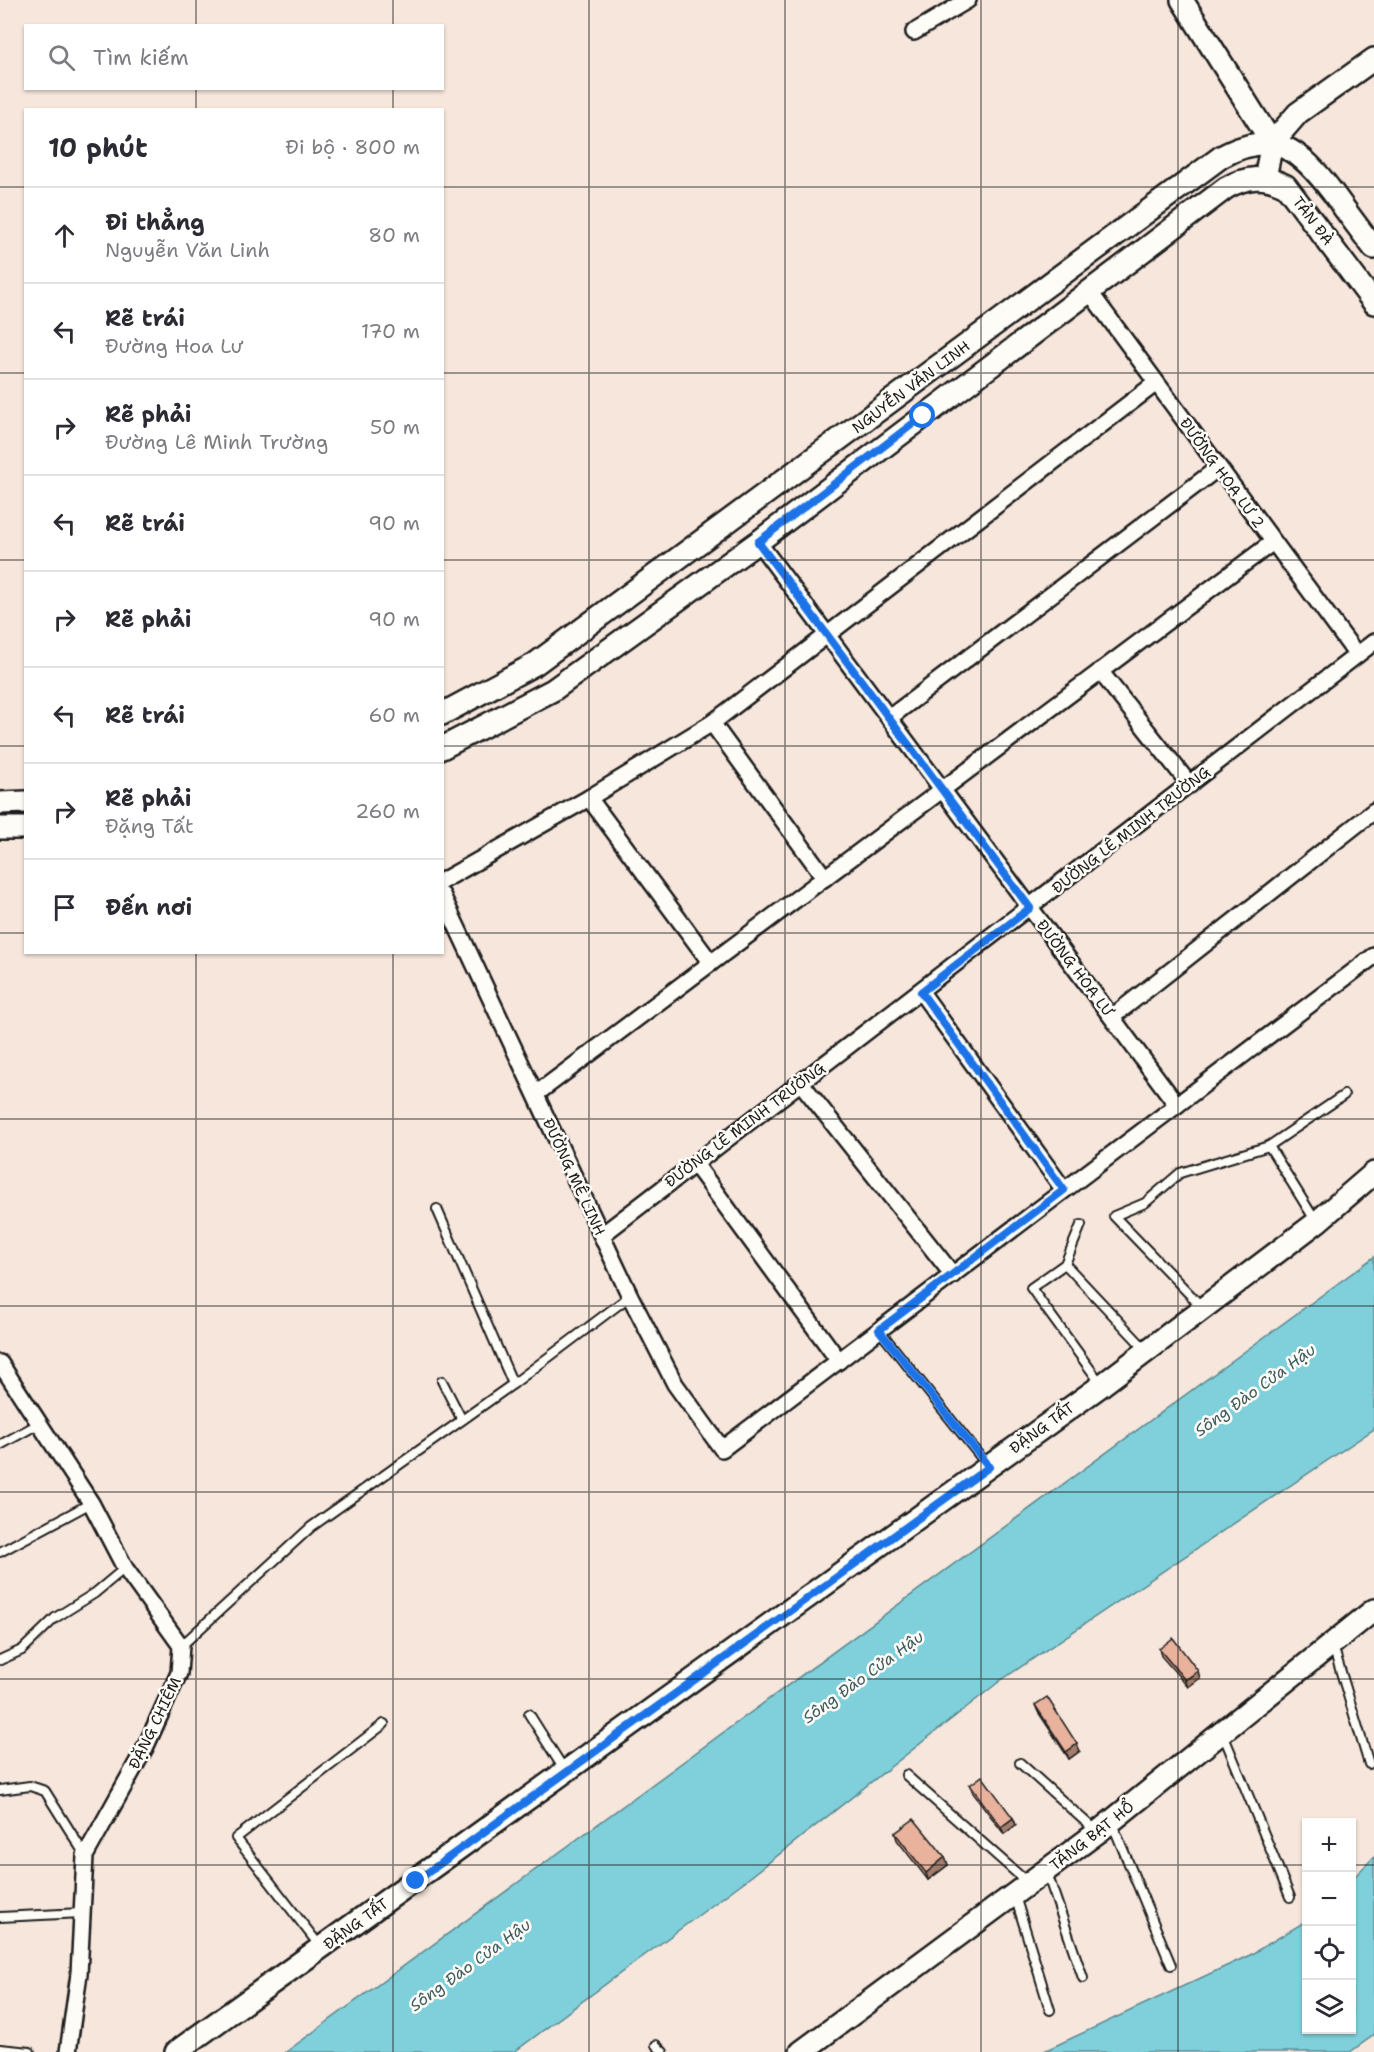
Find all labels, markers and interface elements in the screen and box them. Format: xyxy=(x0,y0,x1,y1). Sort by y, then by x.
search box xyxy=(24,24,444,90)
icon: search xyxy=(45,41,78,74)
text: Tìm kiếm xyxy=(93,43,189,72)
text: 10 phút xyxy=(48,130,148,165)
text: Đi bộ · 800 m xyxy=(285,134,420,160)
street label: TẢN ĐÀ xyxy=(1288,191,1340,250)
text: Đi thẳng xyxy=(105,208,205,237)
icon: ahead xyxy=(48,219,81,252)
text: 80 m xyxy=(368,222,420,248)
text: Nguyễn Văn Linh xyxy=(105,237,270,263)
text: Rẽ trái xyxy=(105,304,185,333)
icon: left xyxy=(48,315,81,348)
text: 170 m xyxy=(361,318,420,344)
text: Đường Hoa Lư xyxy=(105,333,243,359)
street label: NGUYỄN VĂN LINH xyxy=(846,334,974,438)
text: Rẽ phải xyxy=(105,400,191,429)
route start xyxy=(909,402,935,428)
icon: right xyxy=(48,411,81,444)
street label: ĐƯỜNG HOA LƯ 2 xyxy=(1175,413,1270,532)
text: 50 m xyxy=(370,414,420,440)
text: Đường Lê Minh Trường xyxy=(105,429,328,455)
icon: left xyxy=(48,507,81,540)
text: Rẽ trái xyxy=(105,509,185,538)
text: 90 m xyxy=(368,510,420,536)
icon: right xyxy=(48,603,81,636)
text: Rẽ phải xyxy=(105,605,191,634)
text: 90 m xyxy=(368,606,420,632)
icon: left xyxy=(48,699,81,732)
text: Rẽ trái xyxy=(105,701,185,730)
text: 60 m xyxy=(368,702,420,728)
street label: ĐƯỜNG LÊ MINH TRƯỜNG xyxy=(1047,761,1214,898)
text: Rẽ phải xyxy=(105,784,191,813)
icon: right xyxy=(48,795,81,828)
text: 260 m xyxy=(355,798,420,824)
text: Đặng Tất xyxy=(105,813,194,839)
icon: arrive xyxy=(48,891,81,924)
text: Đến nơi xyxy=(105,893,192,922)
street label: ĐƯỜNG HOA LƯ xyxy=(1032,915,1119,1021)
street label: ĐƯỜNG LÊ MINH TRƯỜNG xyxy=(660,1057,829,1192)
street label: ĐƯỜNG MÊ LINH xyxy=(538,1115,611,1239)
water label: Sông Đào Cửa Hậu xyxy=(1190,1339,1320,1441)
street label: ĐẶNG TẤT xyxy=(1004,1395,1079,1458)
water label: Sông Đào Cửa Hậu xyxy=(798,1626,928,1728)
street label: ĐẶNG CHIÊM xyxy=(123,1673,186,1772)
street label: TĂNG BẠT HỔ xyxy=(1044,1795,1138,1875)
map controls xyxy=(1302,1818,1356,2034)
button: + xyxy=(1302,1818,1356,1872)
route end xyxy=(402,1867,428,1893)
button: − xyxy=(1302,1872,1356,1926)
street label: ĐẶNG TẤT xyxy=(318,1891,393,1954)
water label: Sông Đào Cửa Hậu xyxy=(405,1914,535,2016)
button: locate xyxy=(1302,1926,1356,1980)
button: layers xyxy=(1302,1980,1356,2034)

